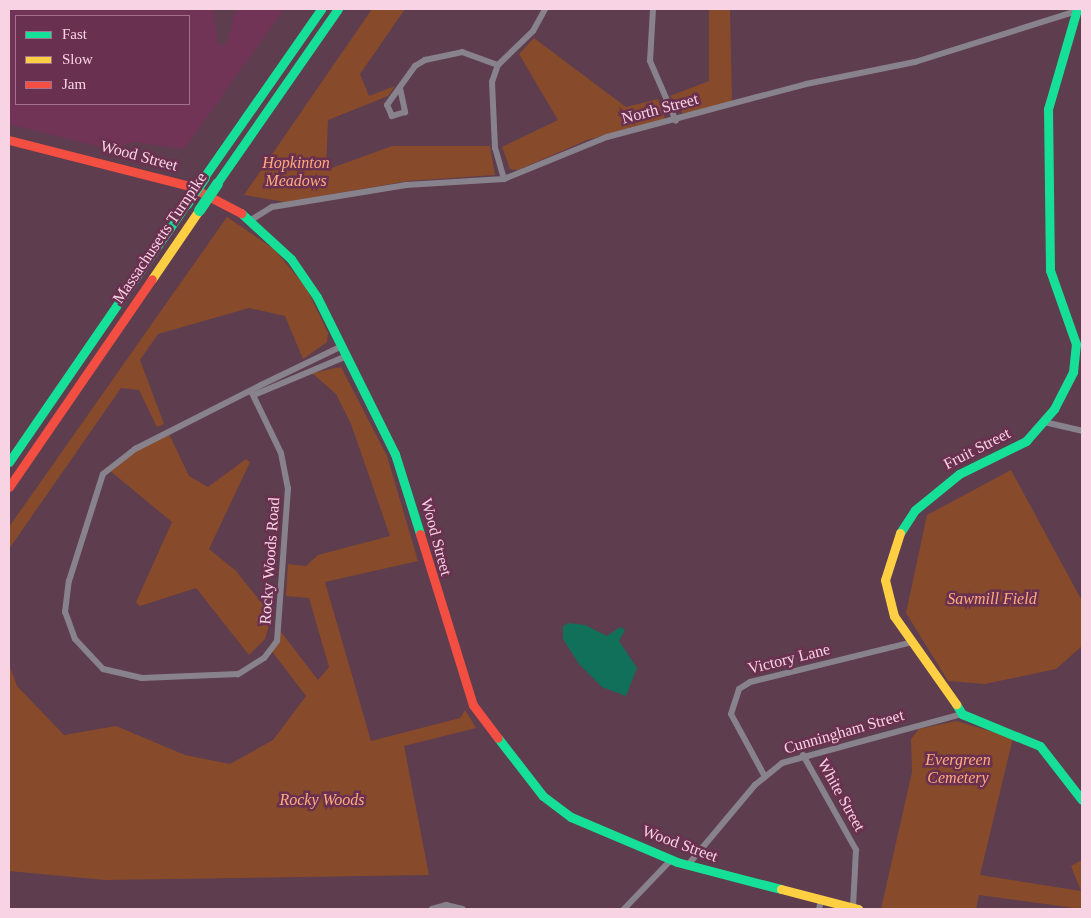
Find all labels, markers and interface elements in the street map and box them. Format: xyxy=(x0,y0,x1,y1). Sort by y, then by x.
legend xyxy=(15,15,190,105)
text: Fast xyxy=(62,26,87,42)
text: Slow xyxy=(62,51,93,67)
text: Jam xyxy=(62,76,86,92)
street label: North Street xyxy=(620,90,700,128)
street label: Wood Street xyxy=(98,136,180,176)
park label: Hopkinton Meadows xyxy=(262,153,330,191)
street label: Massachusetts Turnpike xyxy=(109,169,211,307)
street label: Fruit Street xyxy=(940,424,1014,474)
street label: Wood Street xyxy=(416,496,456,578)
street label: Rocky Woods Road xyxy=(256,497,284,625)
park label: Sawmill Field xyxy=(947,589,1037,609)
street label: Victory Lane xyxy=(746,640,832,678)
street label: Cunningham Street xyxy=(782,706,906,758)
park label: Evergreen Cemetery xyxy=(925,750,991,788)
street label: White Street xyxy=(813,755,869,835)
park label: Rocky Woods xyxy=(279,790,365,810)
street label: Wood Street xyxy=(640,821,720,867)

